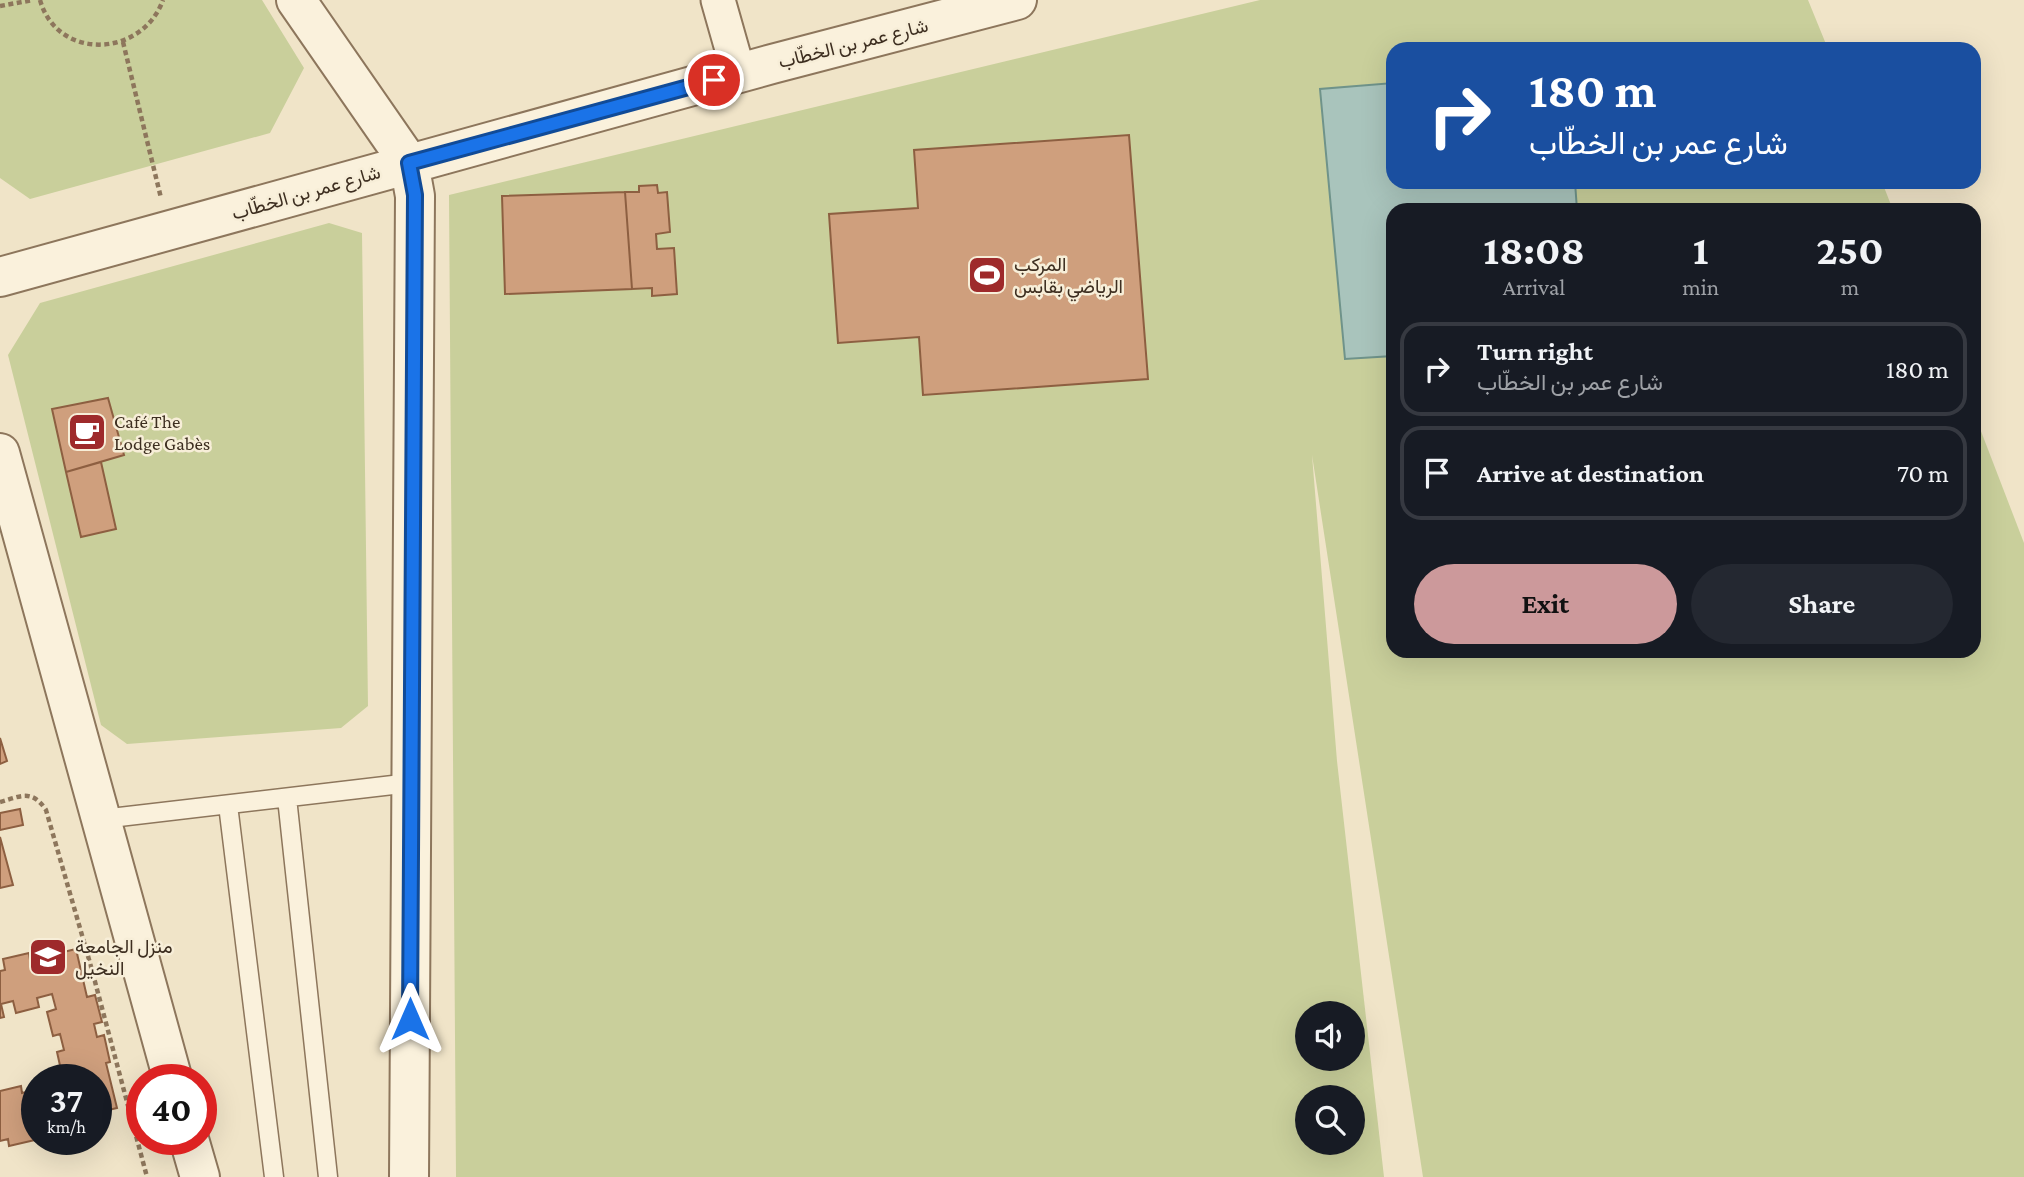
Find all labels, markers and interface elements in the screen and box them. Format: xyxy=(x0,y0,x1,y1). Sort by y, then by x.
street label: شارع عمر بن الخطّاب xyxy=(776,14,931,74)
pin xyxy=(684,50,744,110)
icon: arrive xyxy=(695,61,733,99)
text: 180 m xyxy=(1529,63,1657,118)
icon: right xyxy=(1414,70,1505,161)
text: شارع عمر بن الخطّاب xyxy=(1529,125,1788,161)
street label: شارع عمر بن الخطّاب xyxy=(229,160,383,226)
text: 18:08 xyxy=(1483,226,1585,273)
text: 1 xyxy=(1693,226,1709,273)
text: 250 xyxy=(1816,226,1884,273)
sports icon: المركب الرياضي بقابس xyxy=(966,254,1008,296)
place label: المركب الرياضي بقابس xyxy=(1014,254,1123,302)
text: Arrival xyxy=(1503,274,1565,300)
text: min xyxy=(1682,274,1719,300)
text: m xyxy=(1841,274,1859,300)
text: Turn right xyxy=(1477,337,1593,366)
icon: right xyxy=(1418,350,1456,388)
text: 180 m xyxy=(1886,355,1949,384)
text: شارع عمر بن الخطّاب xyxy=(1477,369,1663,395)
cafe icon: Café The Lodge Gabès xyxy=(66,411,108,453)
place label: Café The Lodge Gabès xyxy=(114,411,210,454)
icon: arrive xyxy=(1418,454,1456,492)
text: Arrive at destination xyxy=(1477,459,1704,488)
text: 70 m xyxy=(1897,459,1949,488)
button: Exit xyxy=(1414,564,1677,644)
button: Share xyxy=(1691,564,1953,644)
school or university icon: منزل الجامعة النخيل xyxy=(27,936,69,978)
place label: منزل الجامعة النخيل xyxy=(75,936,173,980)
position arrow xyxy=(373,982,447,1056)
map controls xyxy=(1295,1001,1365,1155)
button: sound xyxy=(1295,1001,1365,1071)
speed limit sign: 40 xyxy=(126,1064,217,1155)
text: 37 xyxy=(50,1081,83,1120)
button: search xyxy=(1295,1085,1365,1155)
text: km/h xyxy=(47,1117,86,1137)

